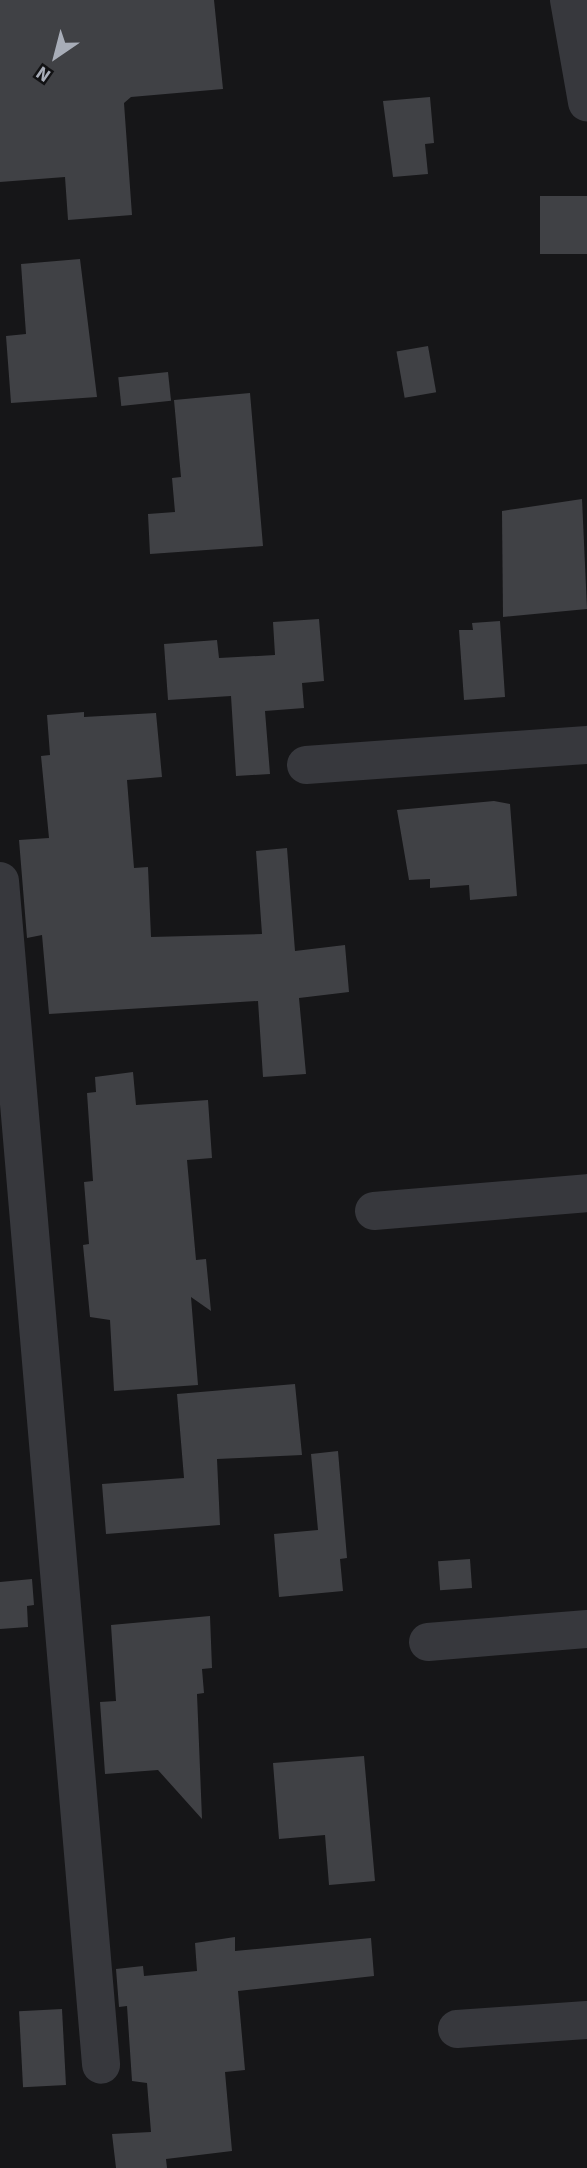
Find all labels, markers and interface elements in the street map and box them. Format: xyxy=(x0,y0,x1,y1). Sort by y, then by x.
north arrow xyxy=(21,21,91,91)
text: N xyxy=(31,59,57,88)

